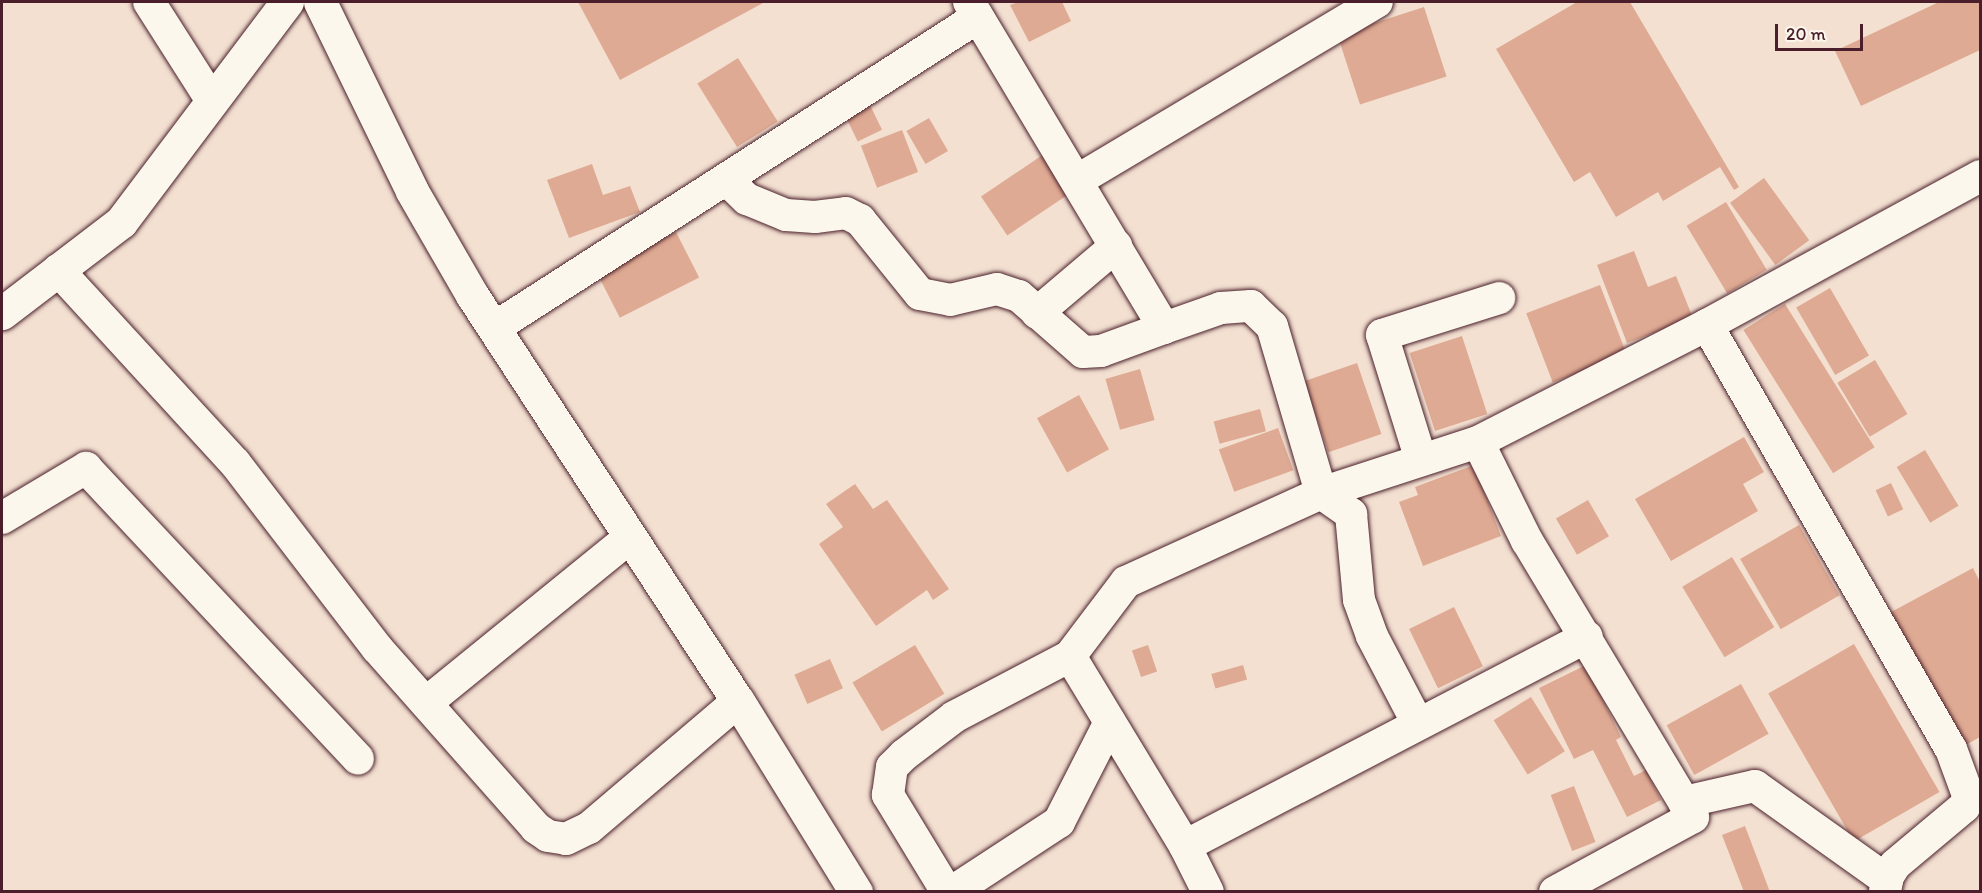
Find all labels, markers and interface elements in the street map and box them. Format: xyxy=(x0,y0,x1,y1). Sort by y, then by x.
scale bar xyxy=(1778,12,1866,50)
text: 20 m xyxy=(1786,23,1826,45)

